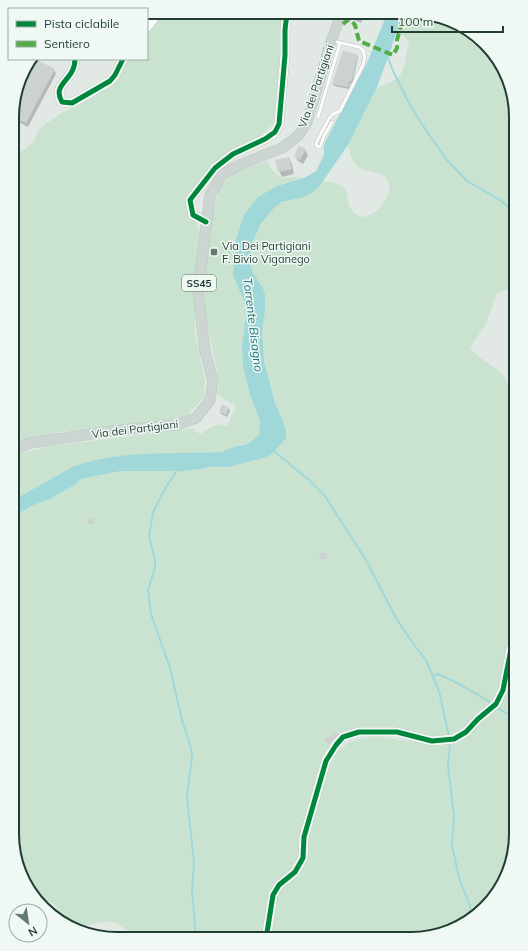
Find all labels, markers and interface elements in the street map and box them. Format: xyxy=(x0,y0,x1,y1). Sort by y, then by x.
legend xyxy=(8,8,148,60)
scale bar xyxy=(392,8,503,34)
text: 100 m xyxy=(398,14,433,29)
text: Pista ciclabile xyxy=(44,16,119,31)
text: Sentiero xyxy=(44,36,90,51)
street label: Via dei Partigiani xyxy=(295,43,337,129)
place label: Via Dei Partigiani F. Bivio Viganego xyxy=(222,239,311,266)
marker: Via Dei Partigiani F. Bivio Viganego xyxy=(209,247,219,257)
road number: SS45 xyxy=(182,275,216,291)
water label: Torrente Bisagno xyxy=(240,277,267,373)
street label: Via dei Partigiani xyxy=(91,417,179,441)
north arrow xyxy=(8,903,48,943)
text: N xyxy=(26,924,40,940)

